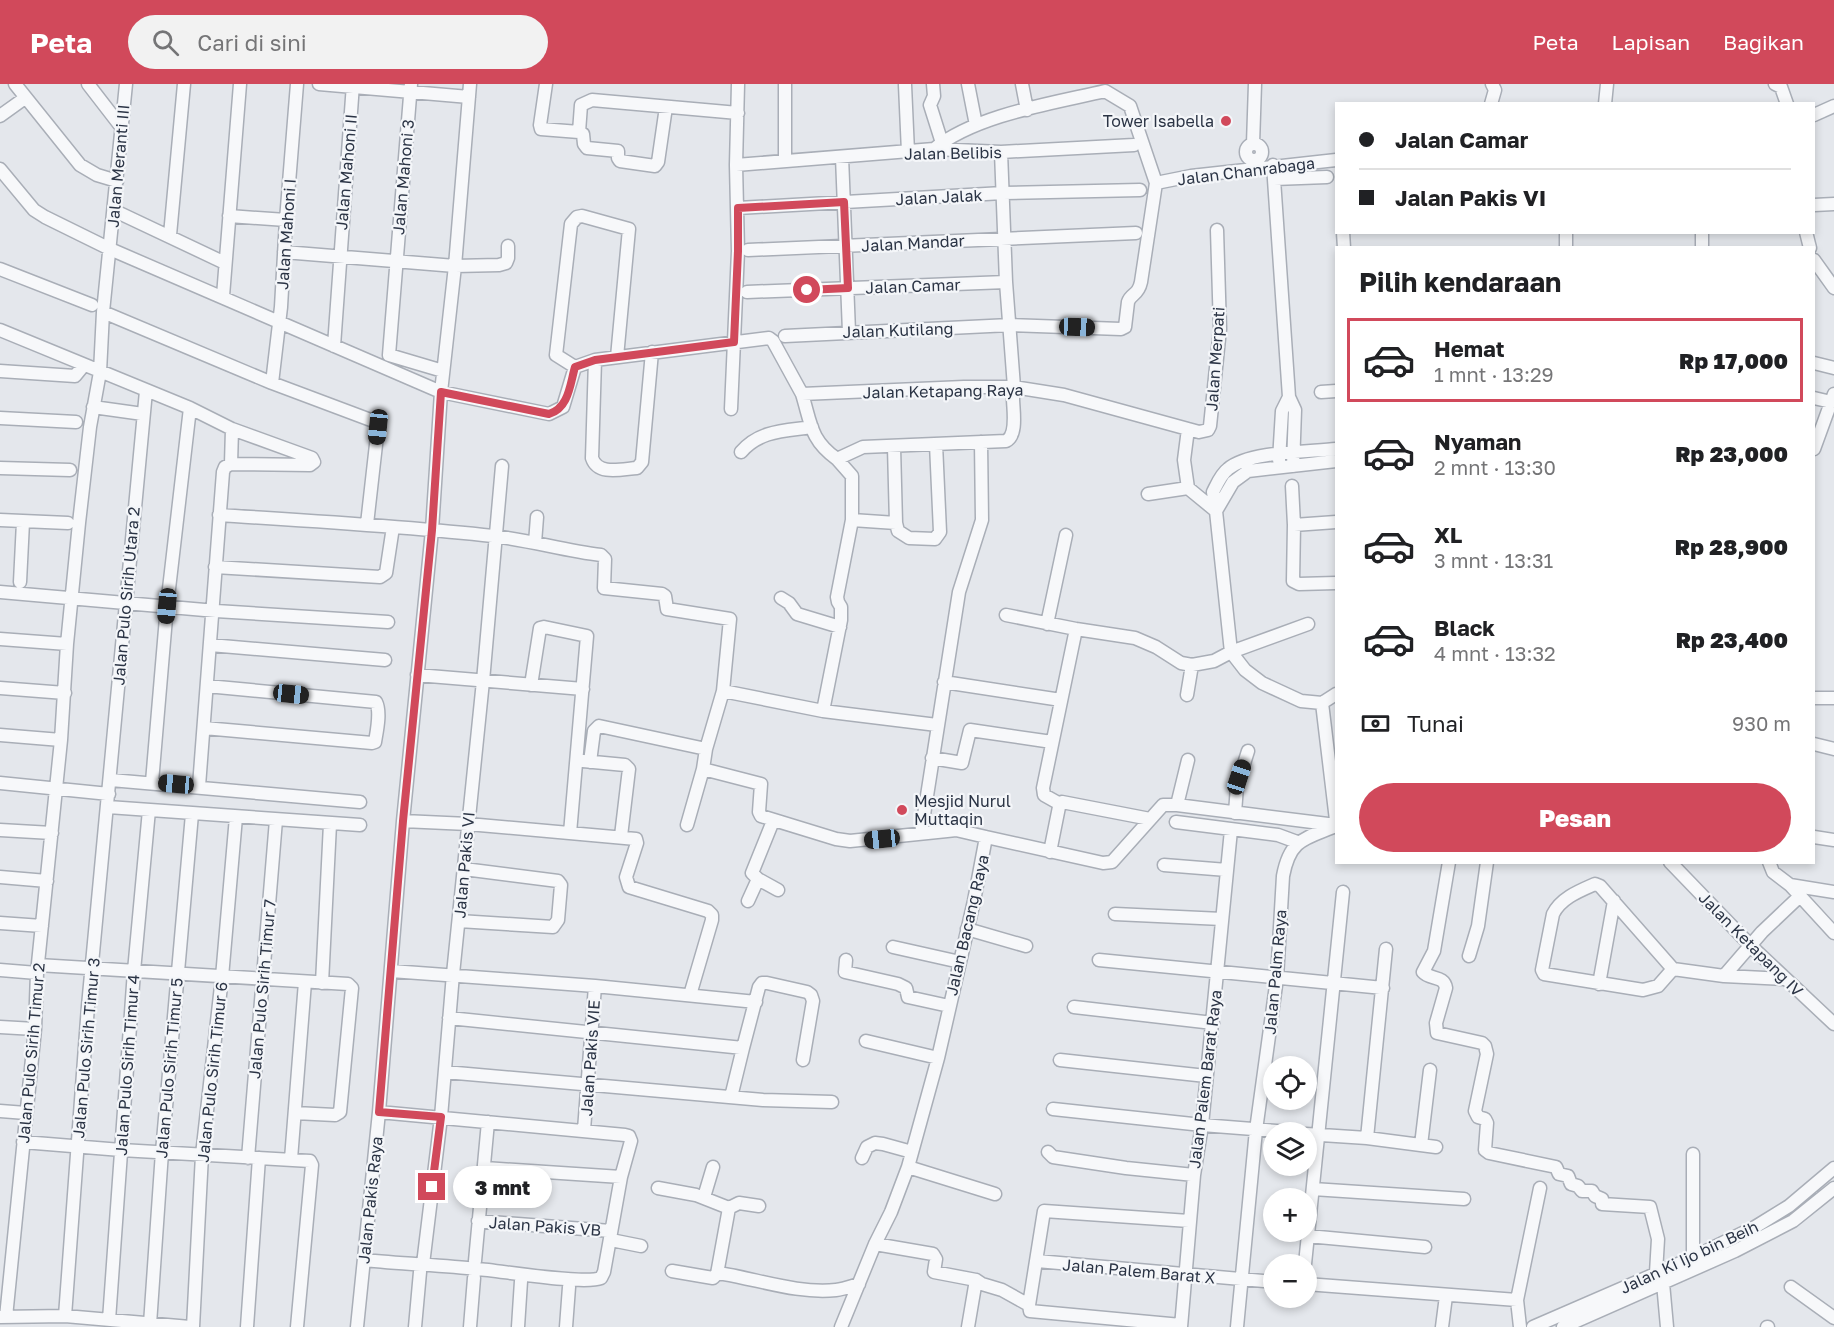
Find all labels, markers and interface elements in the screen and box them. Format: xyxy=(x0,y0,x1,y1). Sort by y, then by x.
search box xyxy=(128,15,548,69)
text: Peta xyxy=(30,26,92,59)
icon: search xyxy=(149,26,182,59)
text: Cari di sini xyxy=(197,29,307,56)
text: Peta xyxy=(1533,29,1579,55)
text: Lapisan xyxy=(1612,29,1690,55)
text: Bagikan xyxy=(1723,29,1804,55)
street label: Jalan Meranti III xyxy=(103,104,133,228)
place label: Tower Isabella xyxy=(1103,111,1214,131)
street label: Jalan Mahoni II xyxy=(331,113,361,231)
marker: Tower Isabella xyxy=(1219,114,1233,128)
street label: Jalan Mahoni 3 xyxy=(388,119,418,235)
text: Jalan Camar xyxy=(1395,126,1528,153)
street label: Jalan Belibis xyxy=(904,142,1002,164)
street label: Jalan Chanrabaga xyxy=(1176,153,1316,189)
street label: Jalan Mahoni I xyxy=(272,178,300,290)
text: Jalan Pakis VI xyxy=(1395,184,1546,211)
street label: Jalan Jalak xyxy=(895,185,983,209)
street label: Jalan Mandar xyxy=(861,230,965,256)
text: Pilih kendaraan xyxy=(1359,266,1561,298)
street label: Jalan Camar xyxy=(865,274,961,298)
route start xyxy=(793,276,820,303)
street label: Jalan Merpati xyxy=(1201,306,1229,412)
car xyxy=(1059,317,1095,337)
street label: Jalan Kutilang xyxy=(842,318,954,342)
icon: car xyxy=(1362,333,1416,387)
text: Hemat xyxy=(1434,335,1505,362)
text: Rp 17,000 xyxy=(1679,347,1788,374)
text: 1 mnt · 13:29 xyxy=(1434,362,1554,386)
street label: Jalan Ketapang Raya xyxy=(862,380,1024,402)
car xyxy=(367,408,389,446)
icon: car xyxy=(1362,426,1416,480)
text: Nyaman xyxy=(1434,428,1521,455)
text: Rp 23,000 xyxy=(1675,440,1788,467)
text: 2 mnt · 13:30 xyxy=(1434,455,1556,479)
street label: Jalan Pulo Sirih Utara 2 xyxy=(108,506,144,686)
icon: car xyxy=(1362,519,1416,573)
text: XL xyxy=(1434,521,1462,548)
text: Rp 28,900 xyxy=(1675,533,1788,560)
text: 3 mnt · 13:31 xyxy=(1434,548,1553,572)
car xyxy=(156,587,178,625)
icon: car xyxy=(1362,612,1416,666)
text: Black xyxy=(1434,614,1495,641)
text: Rp 23,400 xyxy=(1676,626,1788,653)
text: 4 mnt · 13:32 xyxy=(1434,641,1556,665)
car xyxy=(272,683,310,705)
icon: cash xyxy=(1359,707,1392,740)
text: Tunai xyxy=(1407,710,1464,737)
text: 930 m xyxy=(1732,711,1791,735)
car xyxy=(1225,757,1253,797)
car xyxy=(157,773,195,795)
button: Pesan xyxy=(1359,783,1791,852)
place label: Mesjid Nurul Muttaqin xyxy=(914,791,1011,829)
marker: Mesjid Nurul Muttaqin xyxy=(895,803,909,817)
street label: Jalan Pakis VI xyxy=(449,811,479,919)
car xyxy=(863,828,901,850)
street label: Jalan Bacang Raya xyxy=(941,853,993,997)
street label: Jalan Ketapang IV xyxy=(1695,888,1808,1001)
street label: Jalan Pulo Sirih Timur 7 xyxy=(244,898,280,1080)
street label: Jalan Palm Raya xyxy=(1260,909,1290,1035)
street label: Jalan Pulo Sirih Timur 3 xyxy=(68,957,104,1139)
street label: Jalan Pulo Sirih Timur 2 xyxy=(13,962,49,1144)
street label: Jalan Pulo Sirih Timur 4 xyxy=(111,974,143,1156)
street label: Jalan Pulo Sirih Timur 5 xyxy=(151,977,187,1159)
street label: Jalan Pulo Sirih Timur 6 xyxy=(193,981,231,1163)
street label: Jalan Palem Barat Raya xyxy=(1184,989,1226,1169)
street label: Jalan Pakis VIE xyxy=(576,999,604,1117)
map controls xyxy=(1263,1056,1317,1308)
button: locate xyxy=(1263,1056,1317,1110)
button: layers xyxy=(1263,1122,1317,1176)
street label: Jalan Pakis Raya xyxy=(353,1135,387,1265)
callout: 3 mnt xyxy=(453,1166,552,1208)
route end xyxy=(418,1173,445,1200)
text: 3 mnt xyxy=(475,1175,530,1199)
button: + xyxy=(1263,1188,1317,1242)
street label: Jalan Pakis VB xyxy=(488,1212,602,1240)
street label: Jalan Ki Ijo bin Beih xyxy=(1617,1216,1761,1298)
street label: Jalan Palem Barat X xyxy=(1062,1254,1217,1288)
button: − xyxy=(1263,1254,1317,1308)

